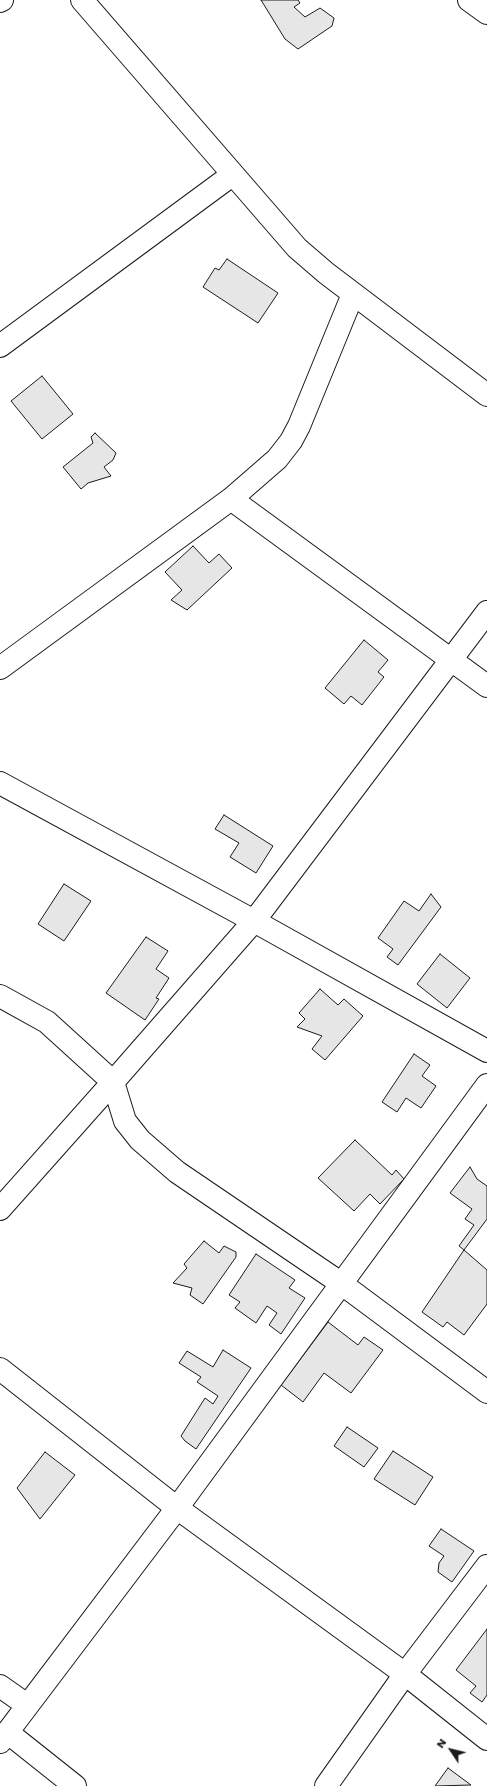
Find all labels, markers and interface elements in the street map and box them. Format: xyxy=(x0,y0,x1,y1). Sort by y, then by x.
north arrow xyxy=(431,1730,471,1770)
text: N xyxy=(432,1735,450,1751)

